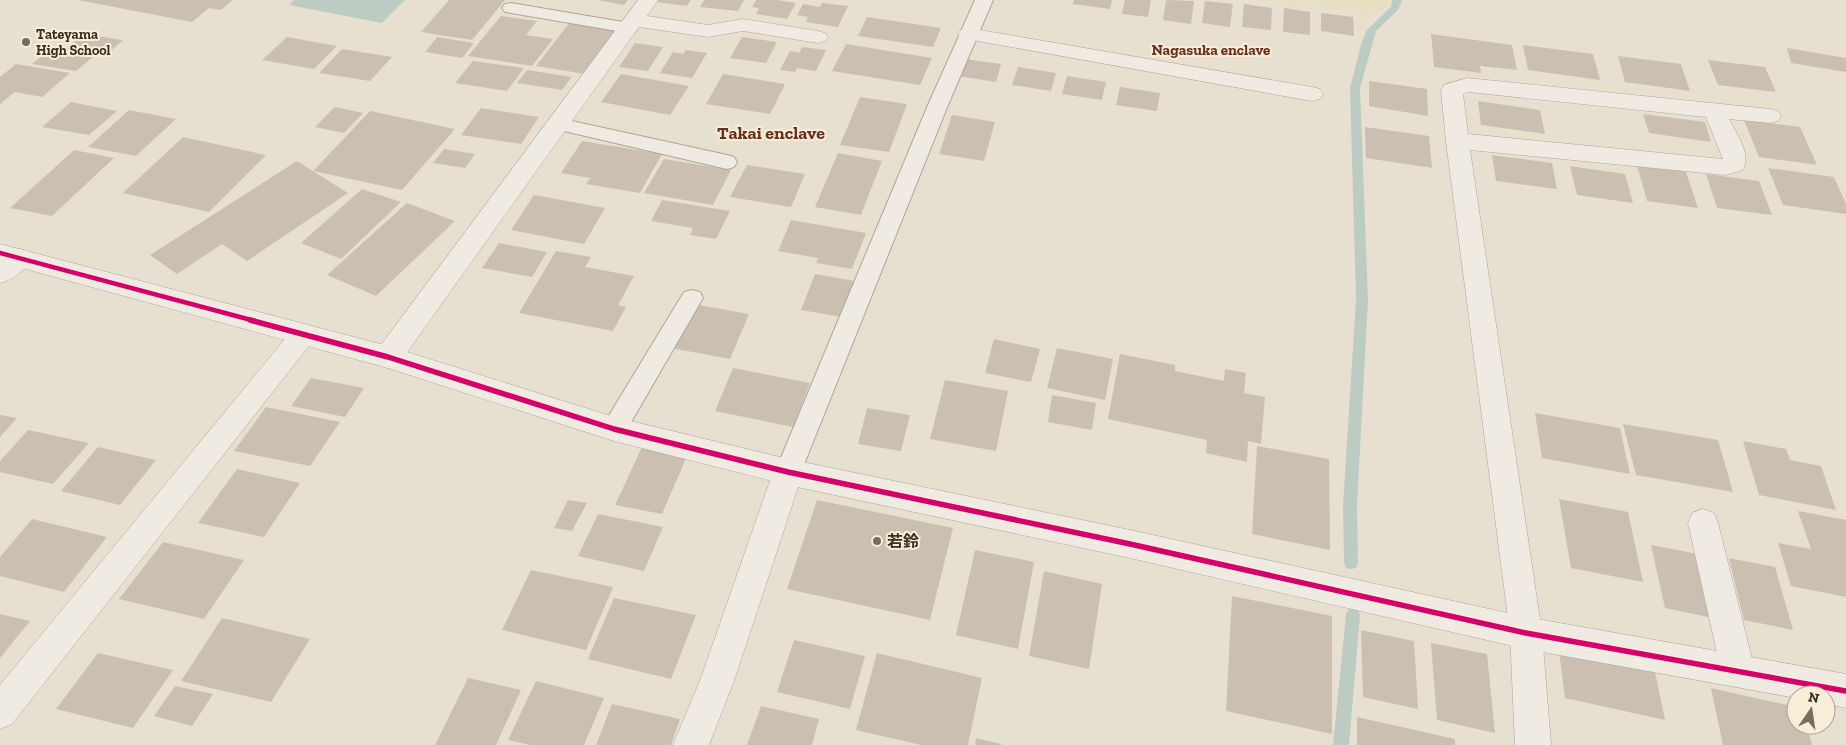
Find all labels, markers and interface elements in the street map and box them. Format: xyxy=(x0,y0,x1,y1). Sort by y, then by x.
place label: Tateyama High School xyxy=(36,26,111,59)
marker: Tateyama High School xyxy=(20,36,32,48)
district label: Nagasuka enclave xyxy=(1152,41,1270,59)
district label: Takai enclave xyxy=(717,122,825,144)
place label: 若鈴 xyxy=(887,532,919,551)
marker: 若鈴 xyxy=(871,535,883,547)
north arrow xyxy=(1786,685,1836,735)
text: N xyxy=(1807,688,1821,707)

